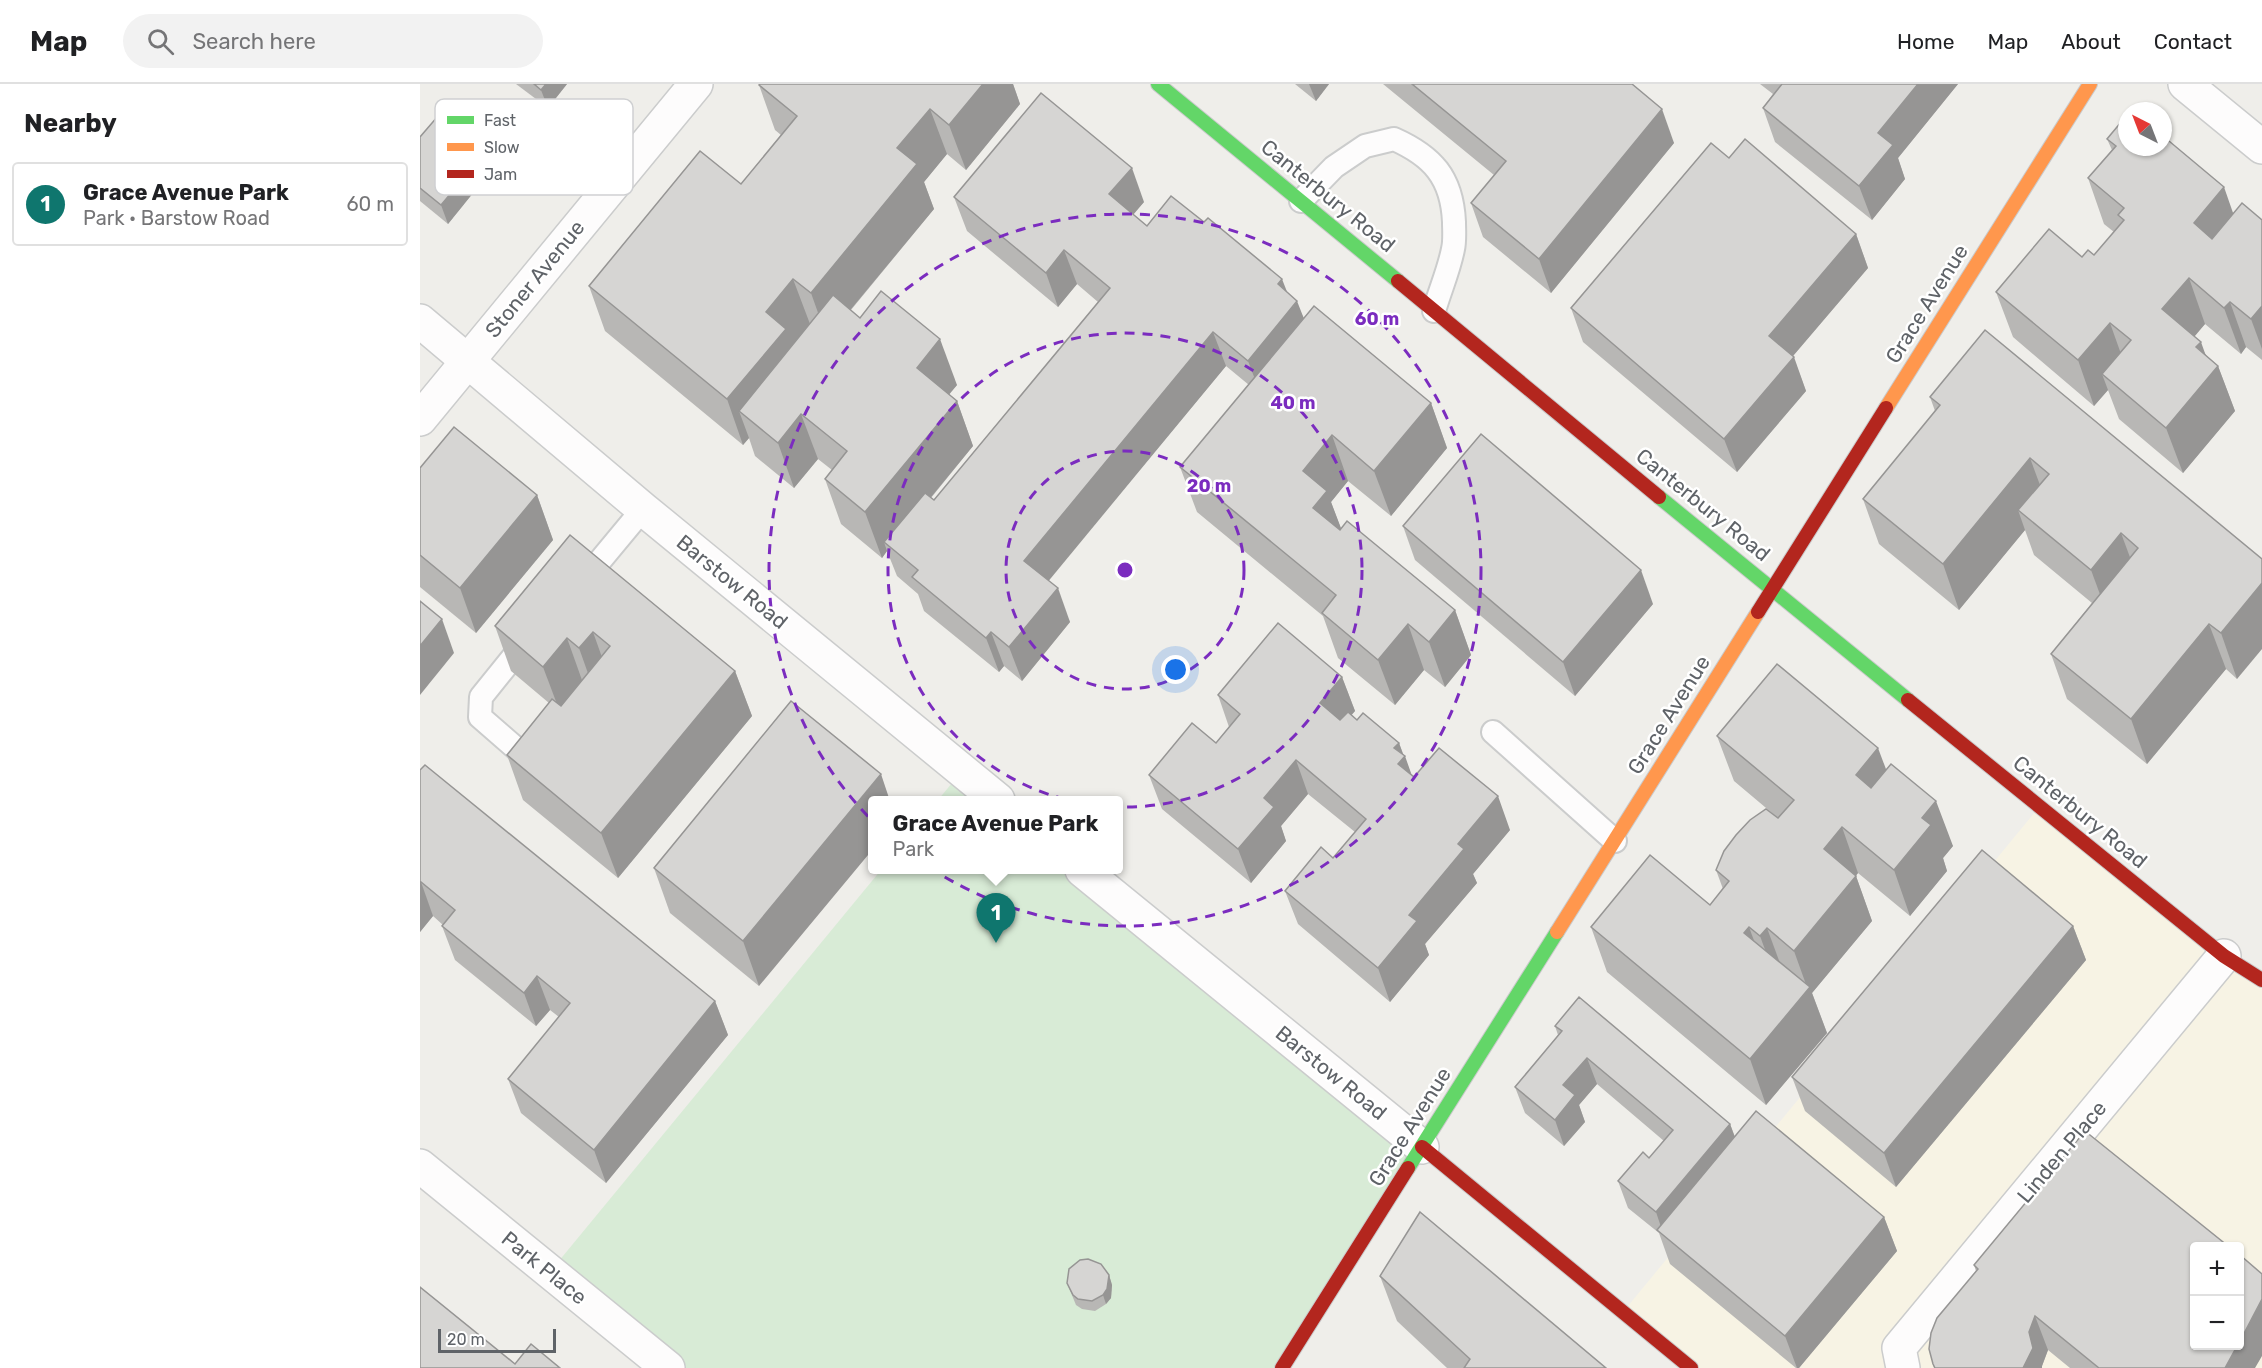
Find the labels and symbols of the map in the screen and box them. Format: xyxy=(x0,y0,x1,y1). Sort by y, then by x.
legend xyxy=(435,99,633,195)
north arrow xyxy=(2118,102,2172,156)
text: Fast xyxy=(484,111,516,130)
street label: Canterbury Road xyxy=(1256,134,1400,257)
text: Slow xyxy=(484,138,520,157)
text: Jam xyxy=(484,165,517,184)
street label: Stoner Avenue xyxy=(480,215,589,342)
street label: Grace Avenue xyxy=(1880,240,1973,368)
text: 60 m xyxy=(1355,308,1399,330)
text: 40 m xyxy=(1271,392,1315,414)
street label: Canterbury Road xyxy=(1631,443,1775,566)
text: 20 m xyxy=(1187,475,1231,497)
street label: Barstow Road xyxy=(672,529,793,634)
centre of rings xyxy=(1115,560,1135,580)
street label: Grace Avenue xyxy=(1622,651,1715,779)
your location xyxy=(1161,655,1190,684)
street label: Canterbury Road xyxy=(2008,750,2152,873)
pin: 1 xyxy=(976,894,1016,943)
street label: Barstow Road xyxy=(1271,1020,1392,1125)
street label: Grace Avenue xyxy=(1363,1063,1456,1191)
street label: Linden Place xyxy=(2012,1096,2111,1208)
street label: Park Place xyxy=(497,1226,592,1309)
scale bar xyxy=(438,1326,556,1354)

